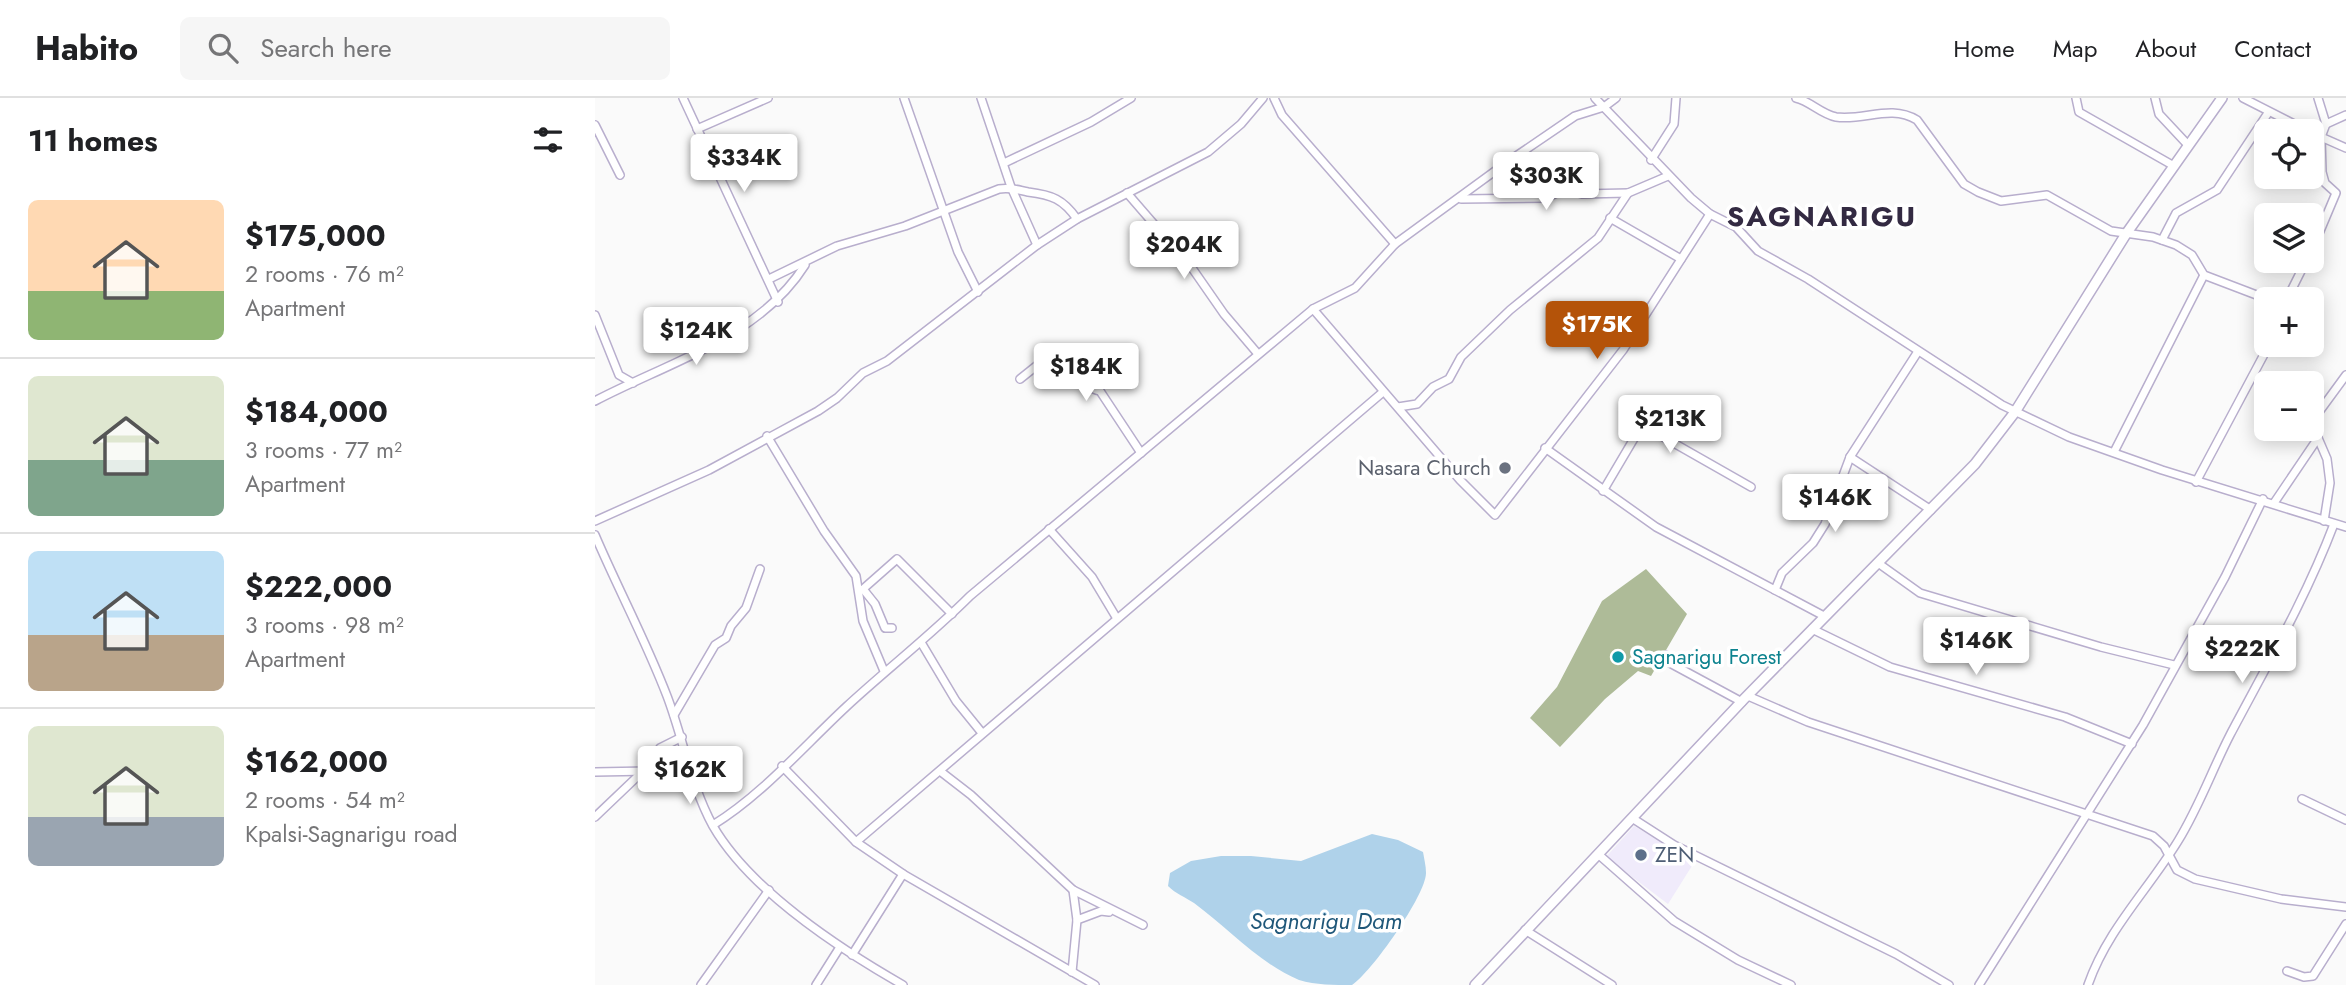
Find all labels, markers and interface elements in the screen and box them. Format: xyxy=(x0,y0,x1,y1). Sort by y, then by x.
search box xyxy=(180,17,670,80)
text: Habito xyxy=(35,25,138,72)
icon: search xyxy=(204,29,242,67)
text: Search here xyxy=(260,29,392,67)
text: Home xyxy=(1953,31,2015,66)
text: Map xyxy=(2053,31,2097,66)
text: About xyxy=(2135,31,2196,66)
text: Contact xyxy=(2234,31,2311,66)
text: 11 homes xyxy=(28,119,158,162)
map controls xyxy=(2254,119,2324,441)
button: locate xyxy=(2254,119,2324,189)
icon: filters xyxy=(529,121,567,159)
pin: $334K xyxy=(695,134,793,194)
text: $334K xyxy=(706,140,782,174)
pin: $303K xyxy=(1497,152,1595,212)
text: $303K xyxy=(1509,158,1583,192)
district label: SAGNARIGU xyxy=(1727,196,1917,237)
button: layers xyxy=(2254,203,2324,273)
text: $175,000 xyxy=(245,214,386,257)
pin: $204K xyxy=(1135,222,1233,281)
text: $204K xyxy=(1146,227,1222,261)
icon: home xyxy=(84,228,168,312)
text: 2 rooms · 76 m² xyxy=(245,257,404,291)
button: + xyxy=(2254,287,2324,357)
text: Apartment xyxy=(245,291,345,325)
pin: $175K xyxy=(1548,302,1646,361)
text: $175K xyxy=(1562,307,1632,341)
pin: $124K xyxy=(647,308,745,367)
text: $124K xyxy=(659,313,733,347)
pin: $184K xyxy=(1037,344,1135,403)
text: $184K xyxy=(1050,349,1122,383)
button: − xyxy=(2254,371,2324,441)
text: $184,000 xyxy=(245,390,388,433)
pin: $213K xyxy=(1621,396,1719,455)
text: $213K xyxy=(1634,401,1706,435)
icon: home xyxy=(84,404,168,488)
text: 3 rooms · 77 m² xyxy=(245,433,402,467)
place label: Nasara Church xyxy=(1358,453,1491,483)
marker: Nasara Church xyxy=(1497,460,1513,476)
text: Apartment xyxy=(245,467,345,501)
pin: $146K xyxy=(1786,474,1884,534)
text: $146K xyxy=(1798,480,1872,514)
text: $222,000 xyxy=(245,565,392,608)
icon: home xyxy=(84,579,168,663)
text: 3 rooms · 98 m² xyxy=(245,608,404,642)
pin: $146K xyxy=(1927,618,2025,677)
text: $146K xyxy=(1939,623,2013,657)
pin: $222K xyxy=(2193,626,2291,685)
text: $222K xyxy=(2204,631,2280,665)
text: Apartment xyxy=(245,642,345,676)
place label: Sagnarigu Forest xyxy=(1632,642,1781,672)
marker: Sagnarigu Forest xyxy=(1610,649,1626,665)
text: $162,000 xyxy=(245,740,388,783)
pin: $162K xyxy=(641,746,739,806)
text: $162K xyxy=(654,752,726,786)
icon: home xyxy=(84,754,168,838)
text: 2 rooms · 54 m² xyxy=(245,783,405,817)
text: Kpalsi-Sagnarigu road xyxy=(245,817,458,851)
place label: ZEN xyxy=(1655,840,1694,870)
marker: ZEN xyxy=(1633,847,1649,863)
water label: Sagnarigu Dam xyxy=(1250,904,1402,938)

